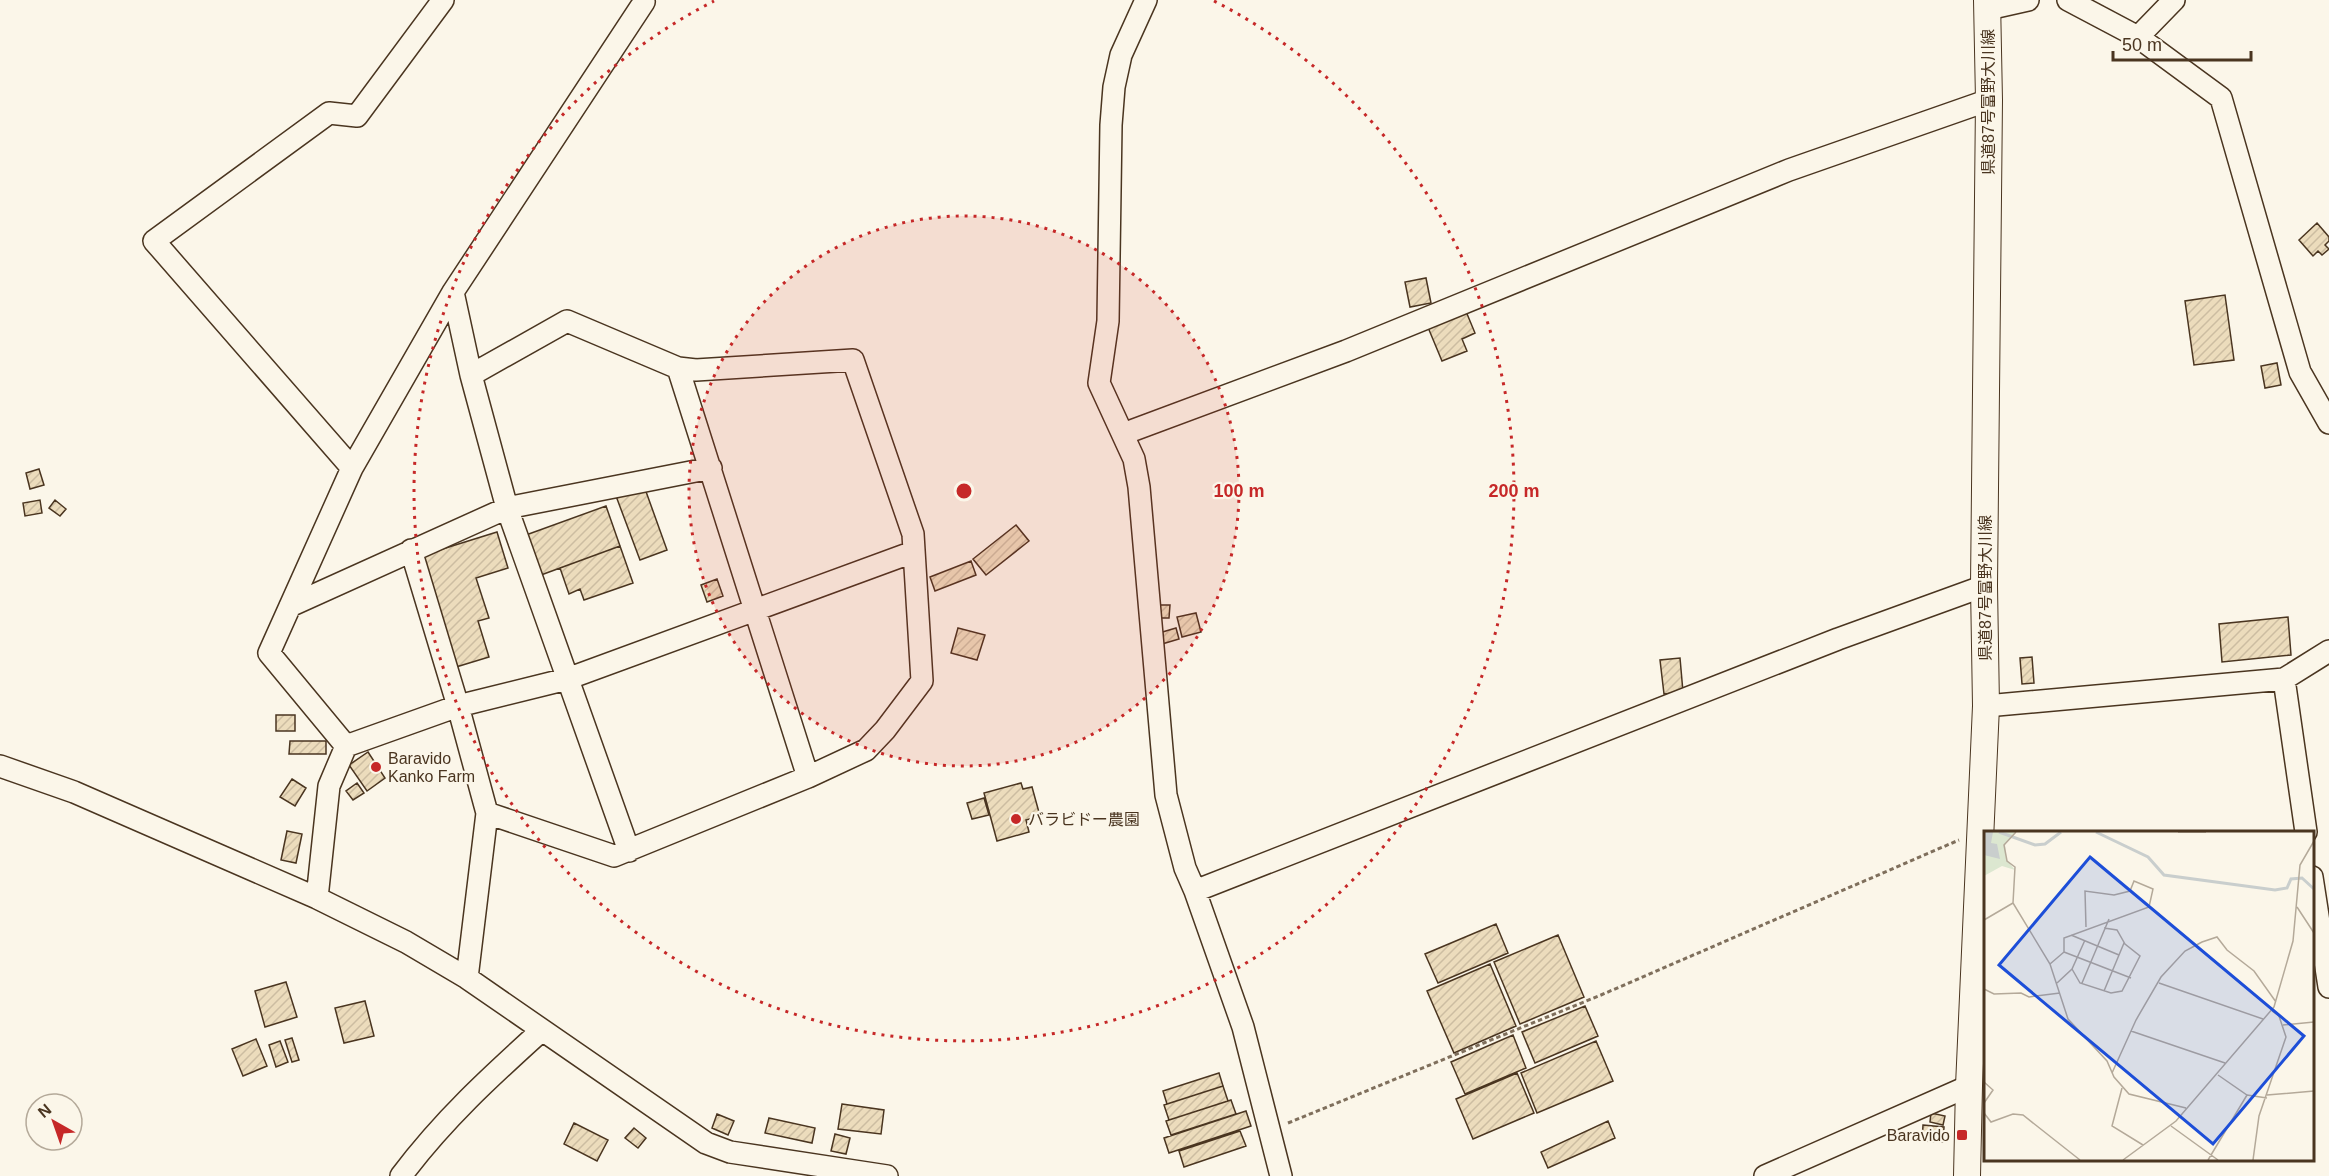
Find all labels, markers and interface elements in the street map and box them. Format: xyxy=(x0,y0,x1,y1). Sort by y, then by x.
scale bar xyxy=(2113,24,2251,62)
street label: 県道87号富野大川線 xyxy=(1980,29,1997,175)
text: 50 m xyxy=(2122,35,2162,55)
centre of rings xyxy=(954,481,974,501)
text: 100 m xyxy=(1213,481,1265,501)
text: 200 m xyxy=(1488,481,1540,501)
street label: 県道87号富野大川線 xyxy=(1977,515,1994,661)
place label: Baravido Kanko Farm xyxy=(388,750,475,785)
marker: Baravido Kanko Farm xyxy=(369,760,383,774)
place label: バラビドー農園 xyxy=(1028,811,1140,828)
marker: バラビドー農園 xyxy=(1009,812,1023,826)
inset map xyxy=(1984,831,2314,1161)
north arrow xyxy=(24,1092,84,1152)
text: N xyxy=(35,1101,55,1121)
place label: Baravido xyxy=(1887,1127,1950,1144)
marker: Baravido xyxy=(1955,1128,1969,1142)

